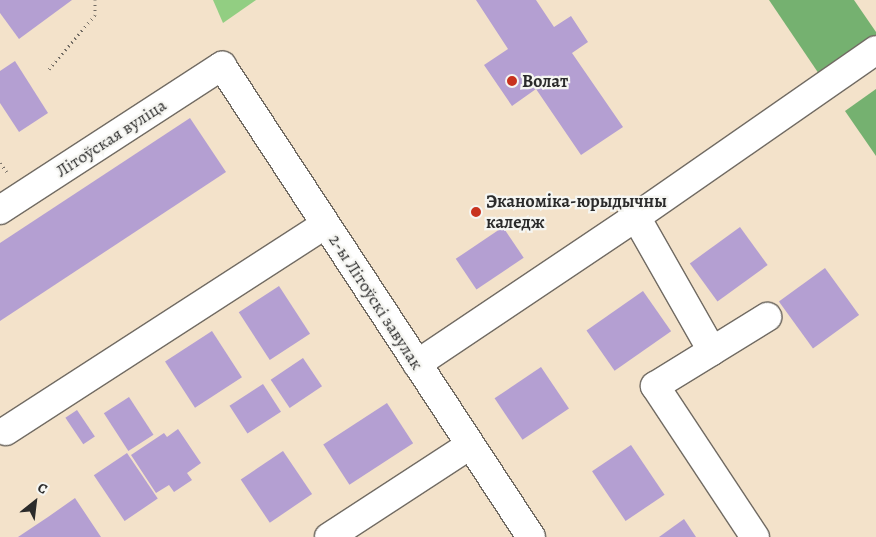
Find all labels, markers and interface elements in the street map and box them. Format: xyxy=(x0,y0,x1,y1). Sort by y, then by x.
place label: Волат xyxy=(522,70,568,92)
marker: Волат xyxy=(506,75,518,87)
street label: Літоўская вуліца xyxy=(52,94,170,182)
place label: Эканоміка-юрыдычны каледж xyxy=(486,191,667,233)
marker: Эканоміка-юрыдычны каледж xyxy=(470,206,482,218)
street label: 2-ы Літоўскі завулак xyxy=(324,230,428,374)
north arrow xyxy=(10,477,60,527)
text: С xyxy=(34,478,51,499)

